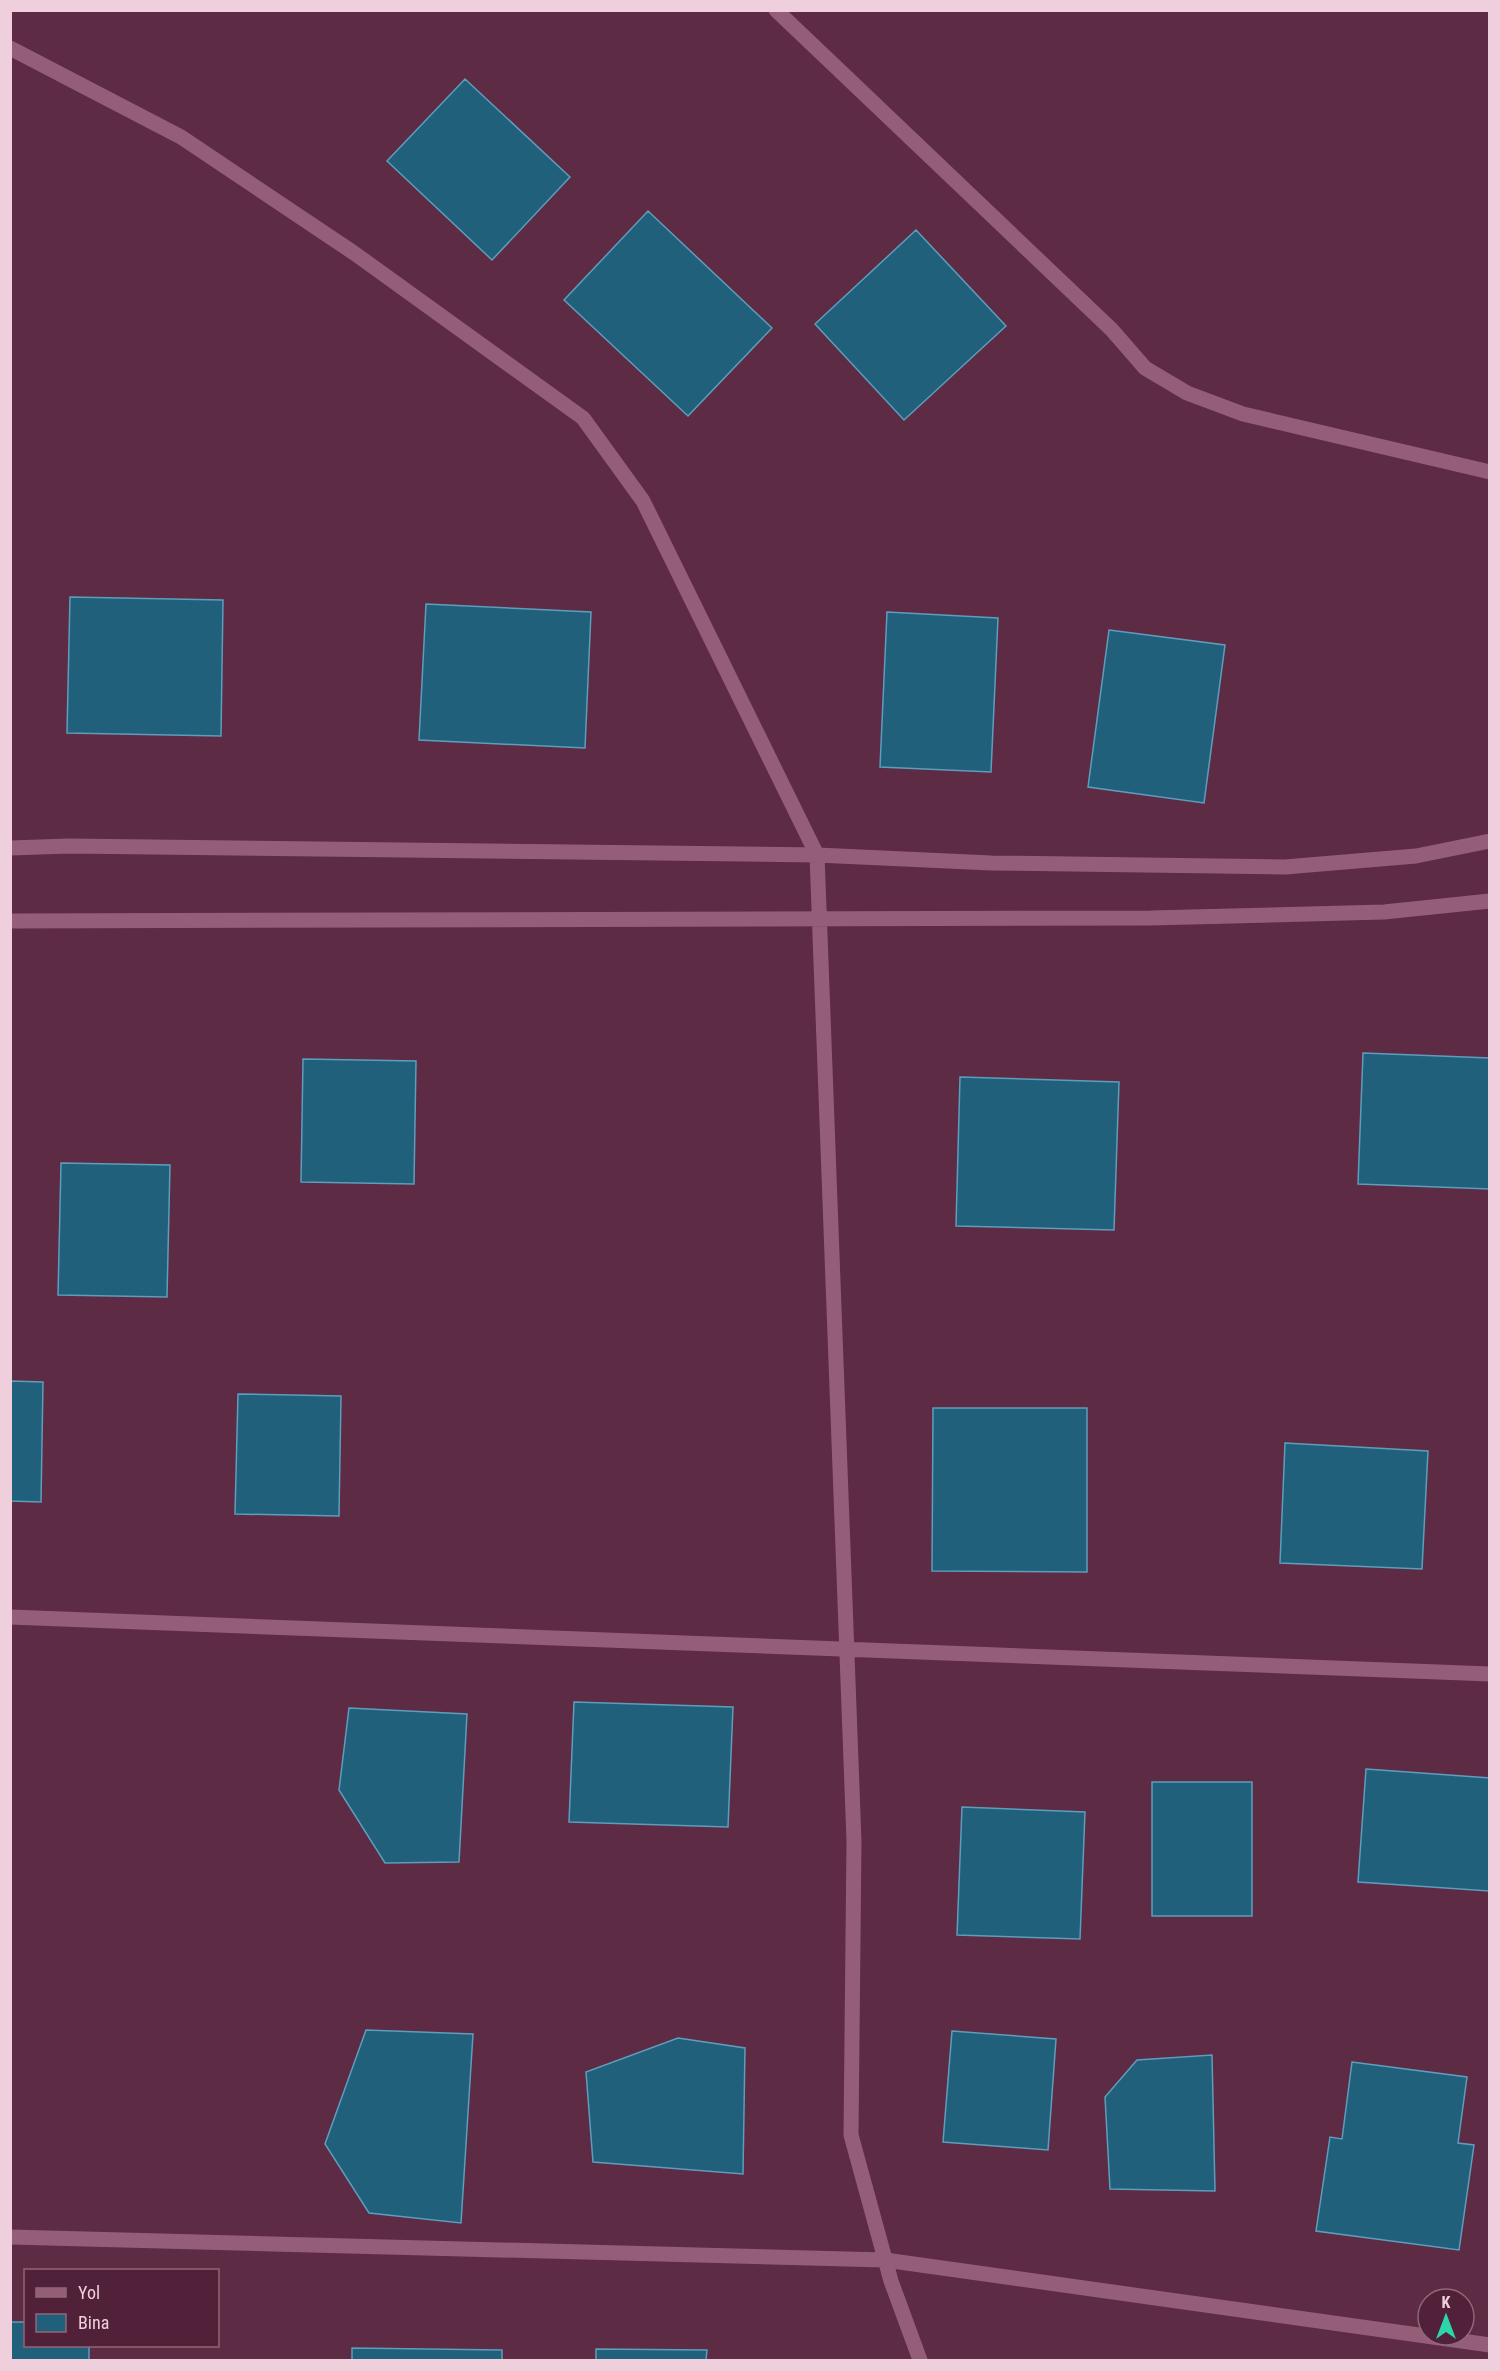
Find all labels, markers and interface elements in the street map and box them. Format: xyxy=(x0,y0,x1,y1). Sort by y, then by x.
legend xyxy=(24,2269,219,2347)
text: Yol xyxy=(78,2282,100,2303)
north arrow xyxy=(1416,2287,1476,2347)
text: K xyxy=(1442,2293,1451,2312)
text: Bina xyxy=(78,2312,109,2333)

